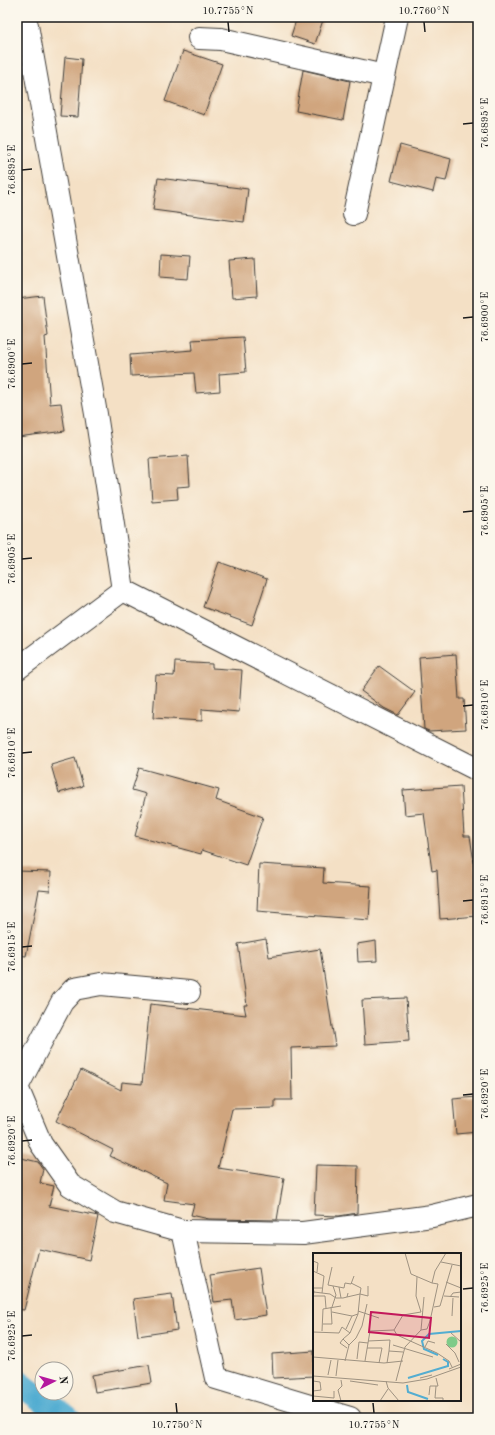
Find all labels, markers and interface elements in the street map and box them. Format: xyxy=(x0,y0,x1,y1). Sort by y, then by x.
text: 10.7755°N xyxy=(202,6,254,16)
text: 10.7760°N xyxy=(398,6,450,16)
text: 76.6895°E xyxy=(480,98,490,148)
text: 76.6895°E xyxy=(7,145,17,195)
text: 76.6900°E xyxy=(480,292,490,342)
text: 76.6900°E xyxy=(7,339,17,389)
text: 76.6905°E xyxy=(480,486,490,536)
text: 76.6905°E xyxy=(7,534,17,584)
text: 76.6910°E xyxy=(480,680,490,730)
text: 76.6910°E xyxy=(7,728,17,778)
text: 76.6915°E xyxy=(480,875,490,925)
text: 76.6915°E xyxy=(7,922,17,972)
text: 76.6920°E xyxy=(480,1069,490,1119)
text: 76.6920°E xyxy=(7,1116,17,1166)
inset map xyxy=(313,1253,461,1401)
text: 76.6925°E xyxy=(480,1263,490,1313)
text: 76.6925°E xyxy=(7,1311,17,1361)
north arrow xyxy=(34,1361,74,1401)
text: N xyxy=(57,1375,68,1385)
text: 10.7750°N xyxy=(151,1420,203,1430)
text: 10.7755°N xyxy=(348,1420,400,1430)

